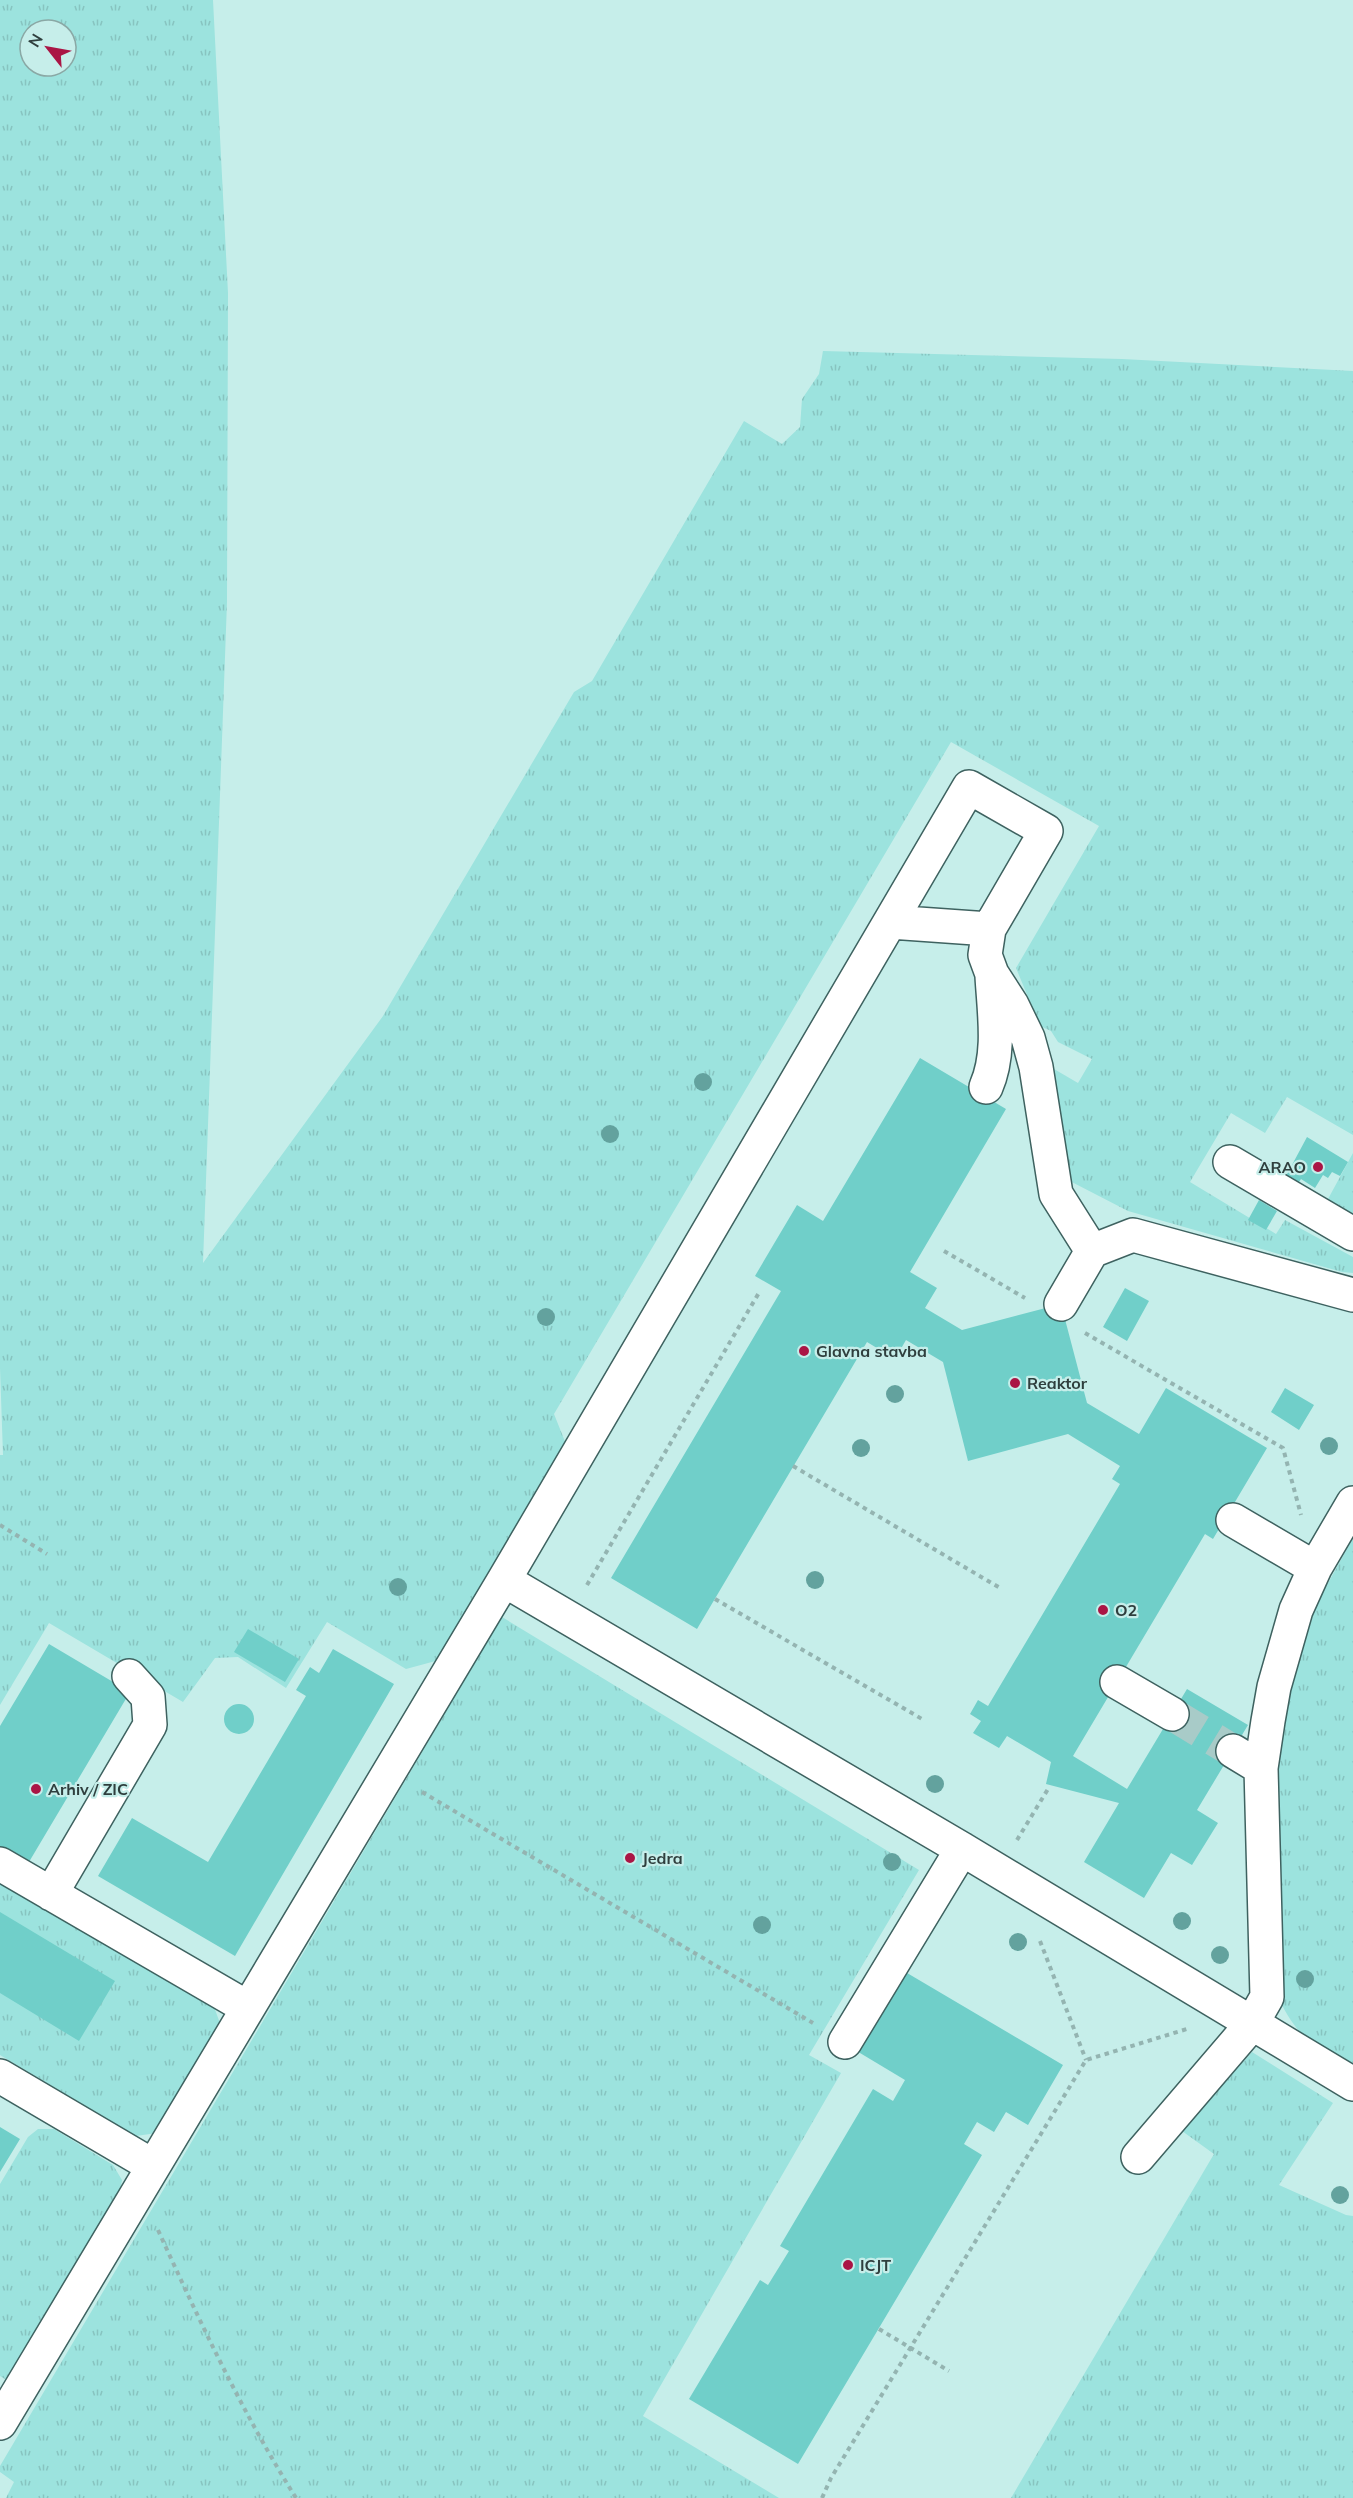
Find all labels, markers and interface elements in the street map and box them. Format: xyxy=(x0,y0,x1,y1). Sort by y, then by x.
north arrow xyxy=(18,18,78,78)
text: N xyxy=(23,30,47,51)
place label: ARAO xyxy=(1259,1157,1306,1177)
marker: ARAO xyxy=(1311,1160,1325,1174)
place label: Glavna stavba xyxy=(816,1341,927,1361)
marker: Glavna stavba xyxy=(797,1344,811,1358)
place label: Reaktor xyxy=(1027,1373,1088,1393)
marker: Reaktor xyxy=(1008,1376,1022,1390)
place label: O2 xyxy=(1115,1600,1137,1620)
marker: O2 xyxy=(1096,1603,1110,1617)
place label: Arhiv / ZIC xyxy=(48,1779,128,1799)
marker: Arhiv / ZIC xyxy=(29,1782,43,1796)
place label: Jedra xyxy=(642,1848,683,1868)
marker: Jedra xyxy=(623,1851,637,1865)
place label: ICJT xyxy=(860,2255,891,2275)
marker: ICJT xyxy=(841,2258,855,2272)

